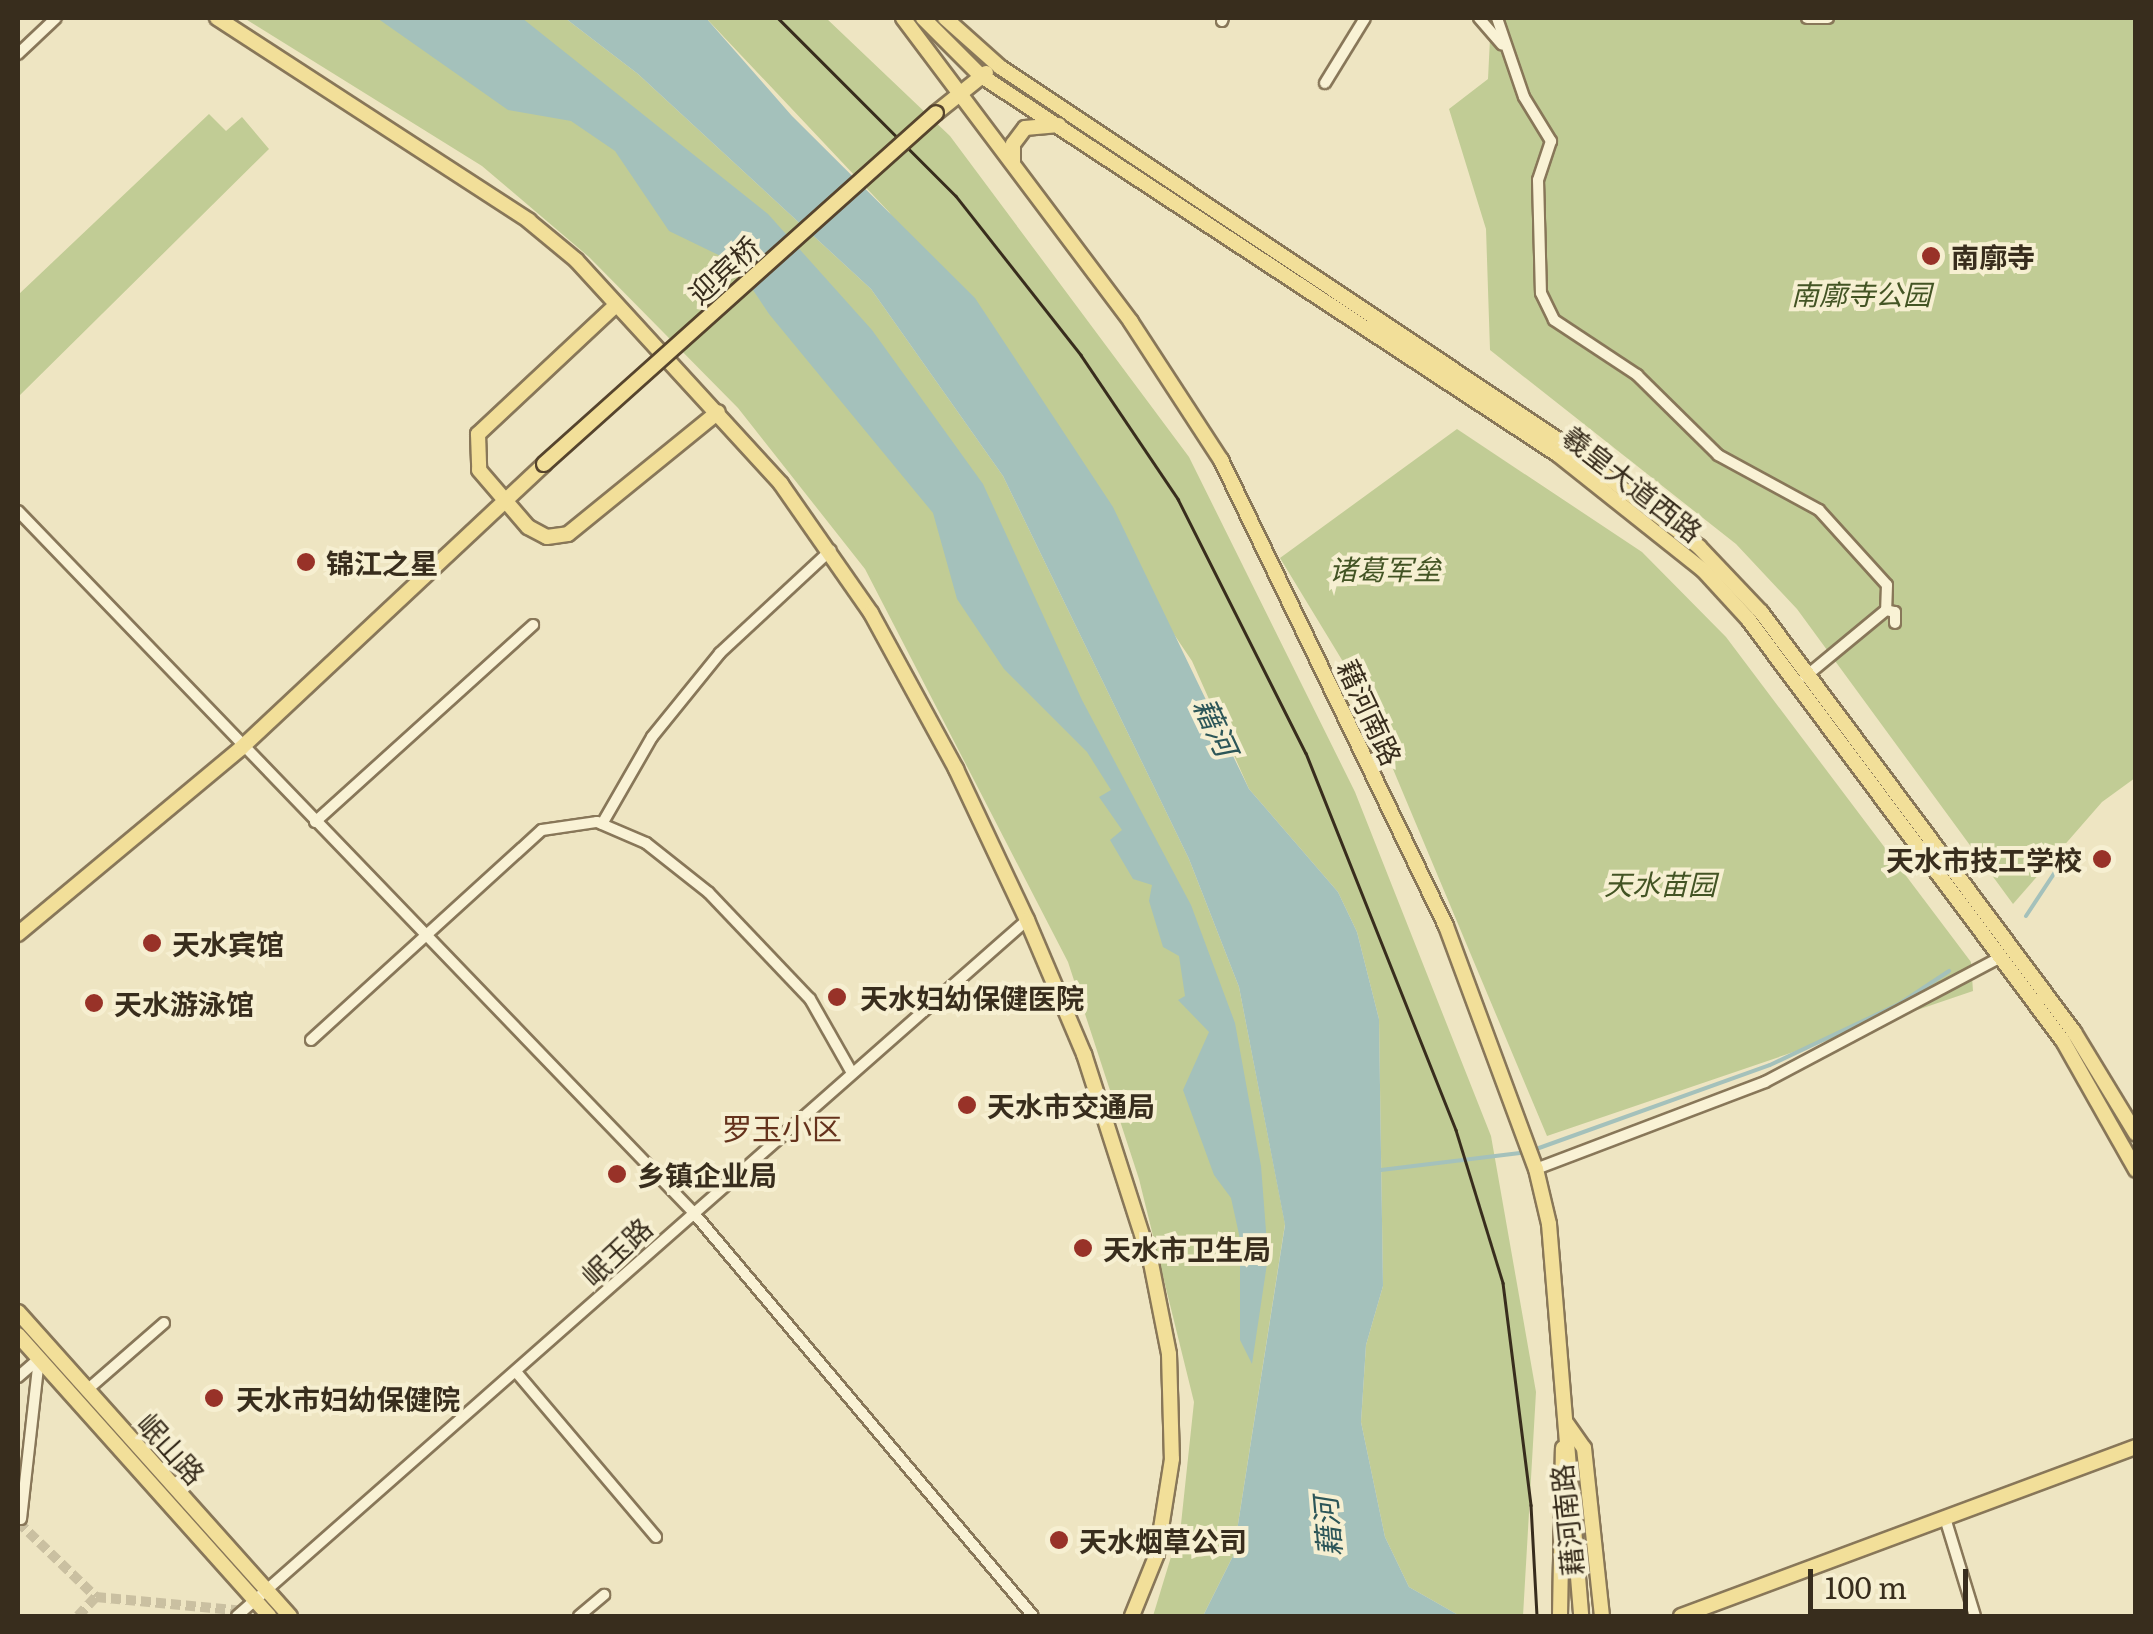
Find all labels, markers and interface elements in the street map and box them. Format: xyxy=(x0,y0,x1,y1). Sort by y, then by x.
street label: 迎宾桥 xyxy=(681,228,765,310)
place label: 南廓寺 xyxy=(1951,239,2035,273)
marker: 南廓寺 xyxy=(1920,245,1942,267)
park label: 南廓寺公园 xyxy=(1791,276,1931,310)
street label: 羲皇大道西路 xyxy=(1556,418,1710,548)
place label: 锦江之星 xyxy=(326,545,438,579)
marker: 锦江之星 xyxy=(295,551,317,573)
park label: 诸葛军垒 xyxy=(1329,551,1441,585)
street label: 藉河南路 xyxy=(1332,654,1410,770)
water label: 藉河 xyxy=(1188,691,1246,761)
place label: 天水市技工学校 xyxy=(1886,842,2082,876)
marker: 天水市技工学校 xyxy=(2091,848,2113,870)
park label: 天水苗园 xyxy=(1604,866,1716,900)
place label: 天水宾馆 xyxy=(172,926,284,960)
marker: 天水宾馆 xyxy=(141,932,163,954)
place label: 天水妇幼保健医院 xyxy=(860,980,1084,1014)
marker: 天水妇幼保健医院 xyxy=(824,984,850,1010)
place label: 天水游泳馆 xyxy=(114,986,254,1020)
marker: 天水游泳馆 xyxy=(83,992,105,1014)
place label: 天水市交通局 xyxy=(987,1088,1155,1122)
marker: 天水市交通局 xyxy=(956,1094,978,1116)
district label: 罗玉小区 xyxy=(722,1109,842,1145)
place label: 乡镇企业局 xyxy=(637,1157,777,1191)
marker: 乡镇企业局 xyxy=(606,1163,628,1185)
street label: 岷玉路 xyxy=(574,1210,658,1292)
place label: 天水市卫生局 xyxy=(1103,1231,1271,1265)
marker: 天水市卫生局 xyxy=(1072,1237,1094,1259)
place label: 天水市妇幼保健院 xyxy=(236,1381,460,1415)
marker: 天水市妇幼保健院 xyxy=(201,1385,227,1411)
street label: 岷山路 xyxy=(131,1406,213,1490)
street label: 藉河南路 xyxy=(1543,1463,1589,1577)
water label: 藉河 xyxy=(1305,1496,1347,1558)
place label: 天水烟草公司 xyxy=(1079,1523,1247,1557)
marker: 天水烟草公司 xyxy=(1048,1529,1070,1551)
scale bar xyxy=(1813,1549,1973,1611)
text: 100 m xyxy=(1825,1564,1907,1608)

